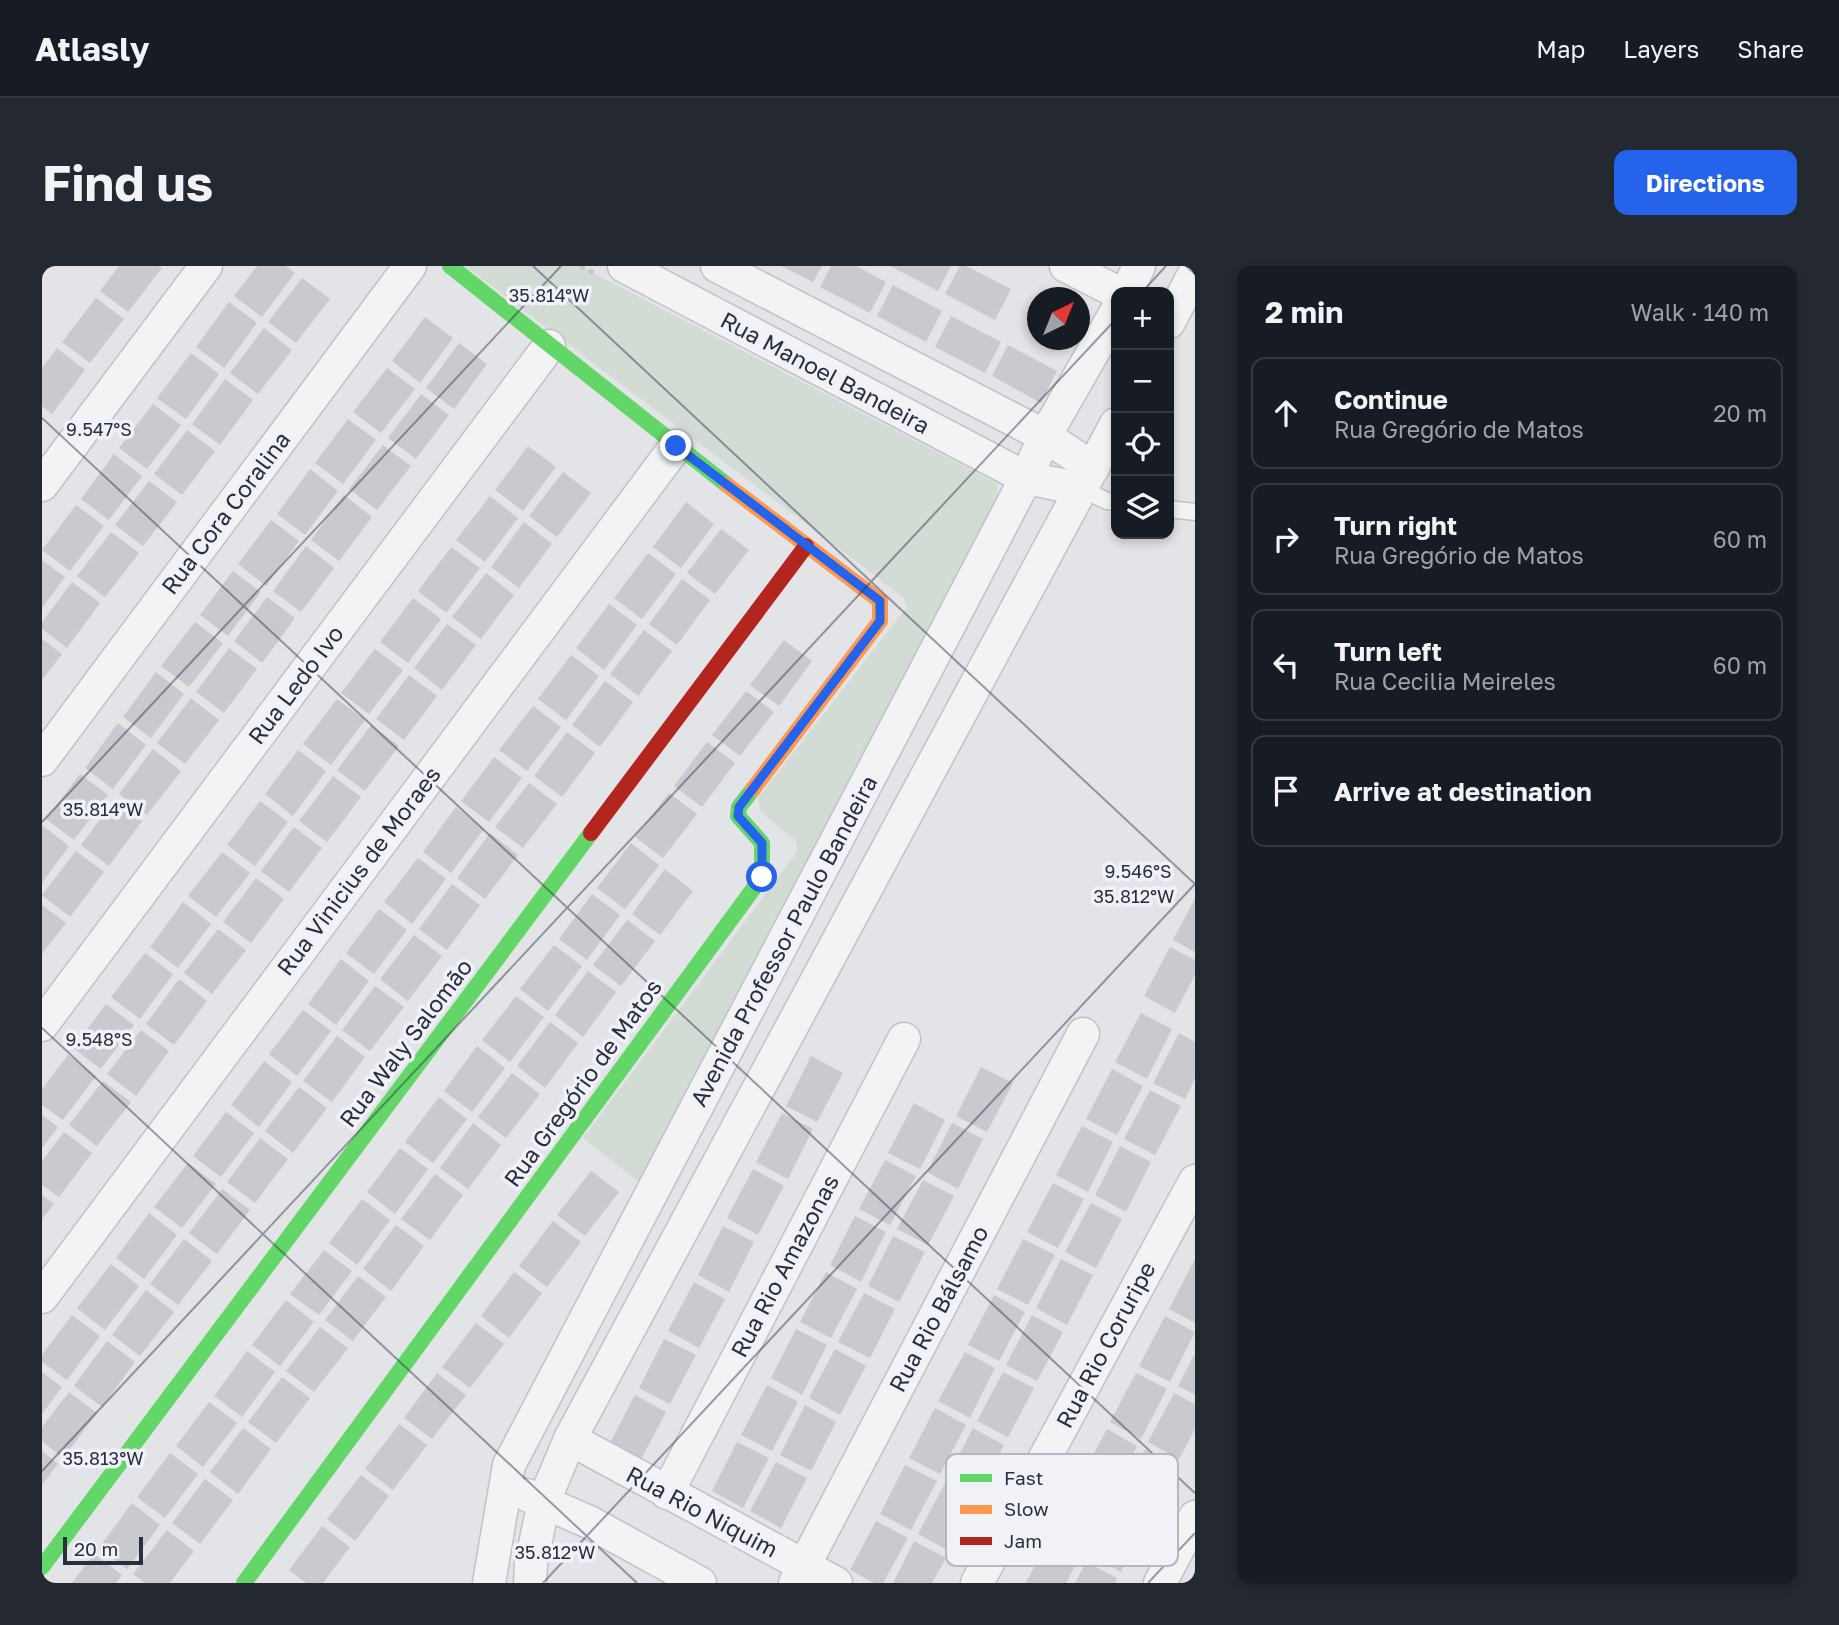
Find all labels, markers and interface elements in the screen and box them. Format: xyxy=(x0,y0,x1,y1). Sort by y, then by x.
text: Atlasly xyxy=(35,29,150,68)
text: Map xyxy=(1536,34,1585,63)
text: Layers xyxy=(1623,34,1699,63)
text: Share xyxy=(1737,34,1804,63)
button: Directions xyxy=(1614,150,1797,215)
text: Find us xyxy=(42,153,213,212)
text: 35.814°W xyxy=(509,284,589,306)
north arrow xyxy=(1027,287,1090,350)
map controls xyxy=(1111,287,1174,539)
button: + xyxy=(1111,287,1174,350)
text: 2 min xyxy=(1265,294,1343,330)
text: Walk · 140 m xyxy=(1631,298,1769,326)
street label: Rua Manoel Bandeira xyxy=(716,305,935,439)
button: − xyxy=(1111,350,1174,413)
text: Continue xyxy=(1334,384,1448,415)
icon: ahead xyxy=(1267,394,1305,432)
text: 20 m xyxy=(1713,399,1767,427)
button: locate xyxy=(1111,413,1174,476)
text: Rua Gregório de Matos xyxy=(1334,415,1584,443)
text: 9.547°S xyxy=(66,418,132,440)
street label: Rua Cora Coralina xyxy=(155,425,296,599)
route end xyxy=(660,430,691,461)
button: layers xyxy=(1111,476,1174,539)
text: Turn right xyxy=(1334,510,1457,541)
icon: right xyxy=(1267,520,1305,558)
text: 60 m xyxy=(1713,525,1767,553)
text: Rua Gregório de Matos xyxy=(1334,541,1584,569)
street label: Rua Ledo Ivo xyxy=(242,620,349,749)
text: Turn left xyxy=(1334,636,1442,667)
icon: left xyxy=(1267,646,1305,684)
text: 60 m xyxy=(1713,651,1767,679)
text: Rua Cecilia Meireles xyxy=(1334,667,1556,695)
street label: Rua Vinicius de Moraes xyxy=(270,760,446,980)
street label: Avenida Professor Paulo Bandeira xyxy=(684,770,883,1111)
icon: arrive xyxy=(1267,772,1305,810)
text: Arrive at destination xyxy=(1334,776,1592,807)
text: 35.814°W xyxy=(63,798,143,820)
text: 9.546°S xyxy=(1104,860,1172,882)
route start xyxy=(746,861,777,892)
text: 35.812°W xyxy=(1094,885,1174,907)
street label: Rua Waly Salomão xyxy=(333,953,478,1132)
street label: Rua Gregório de Matos xyxy=(497,973,667,1192)
text: 9.548°S xyxy=(65,1028,133,1050)
street label: Rua Rio Amazonas xyxy=(724,1169,844,1362)
street label: Rua Rio Bálsamo xyxy=(882,1221,994,1396)
street label: Rua Rio Coruripe xyxy=(1050,1257,1161,1432)
text: 35.813°W xyxy=(63,1447,143,1469)
legend xyxy=(946,1454,1178,1566)
street label: Rua Rio Niquim xyxy=(622,1459,783,1563)
text: Fast xyxy=(1004,1466,1043,1489)
text: Slow xyxy=(1004,1497,1049,1520)
text: Jam xyxy=(1004,1529,1042,1552)
scale bar xyxy=(63,1534,144,1566)
text: 20 m xyxy=(74,1537,118,1560)
text: 35.812°W xyxy=(515,1541,595,1563)

